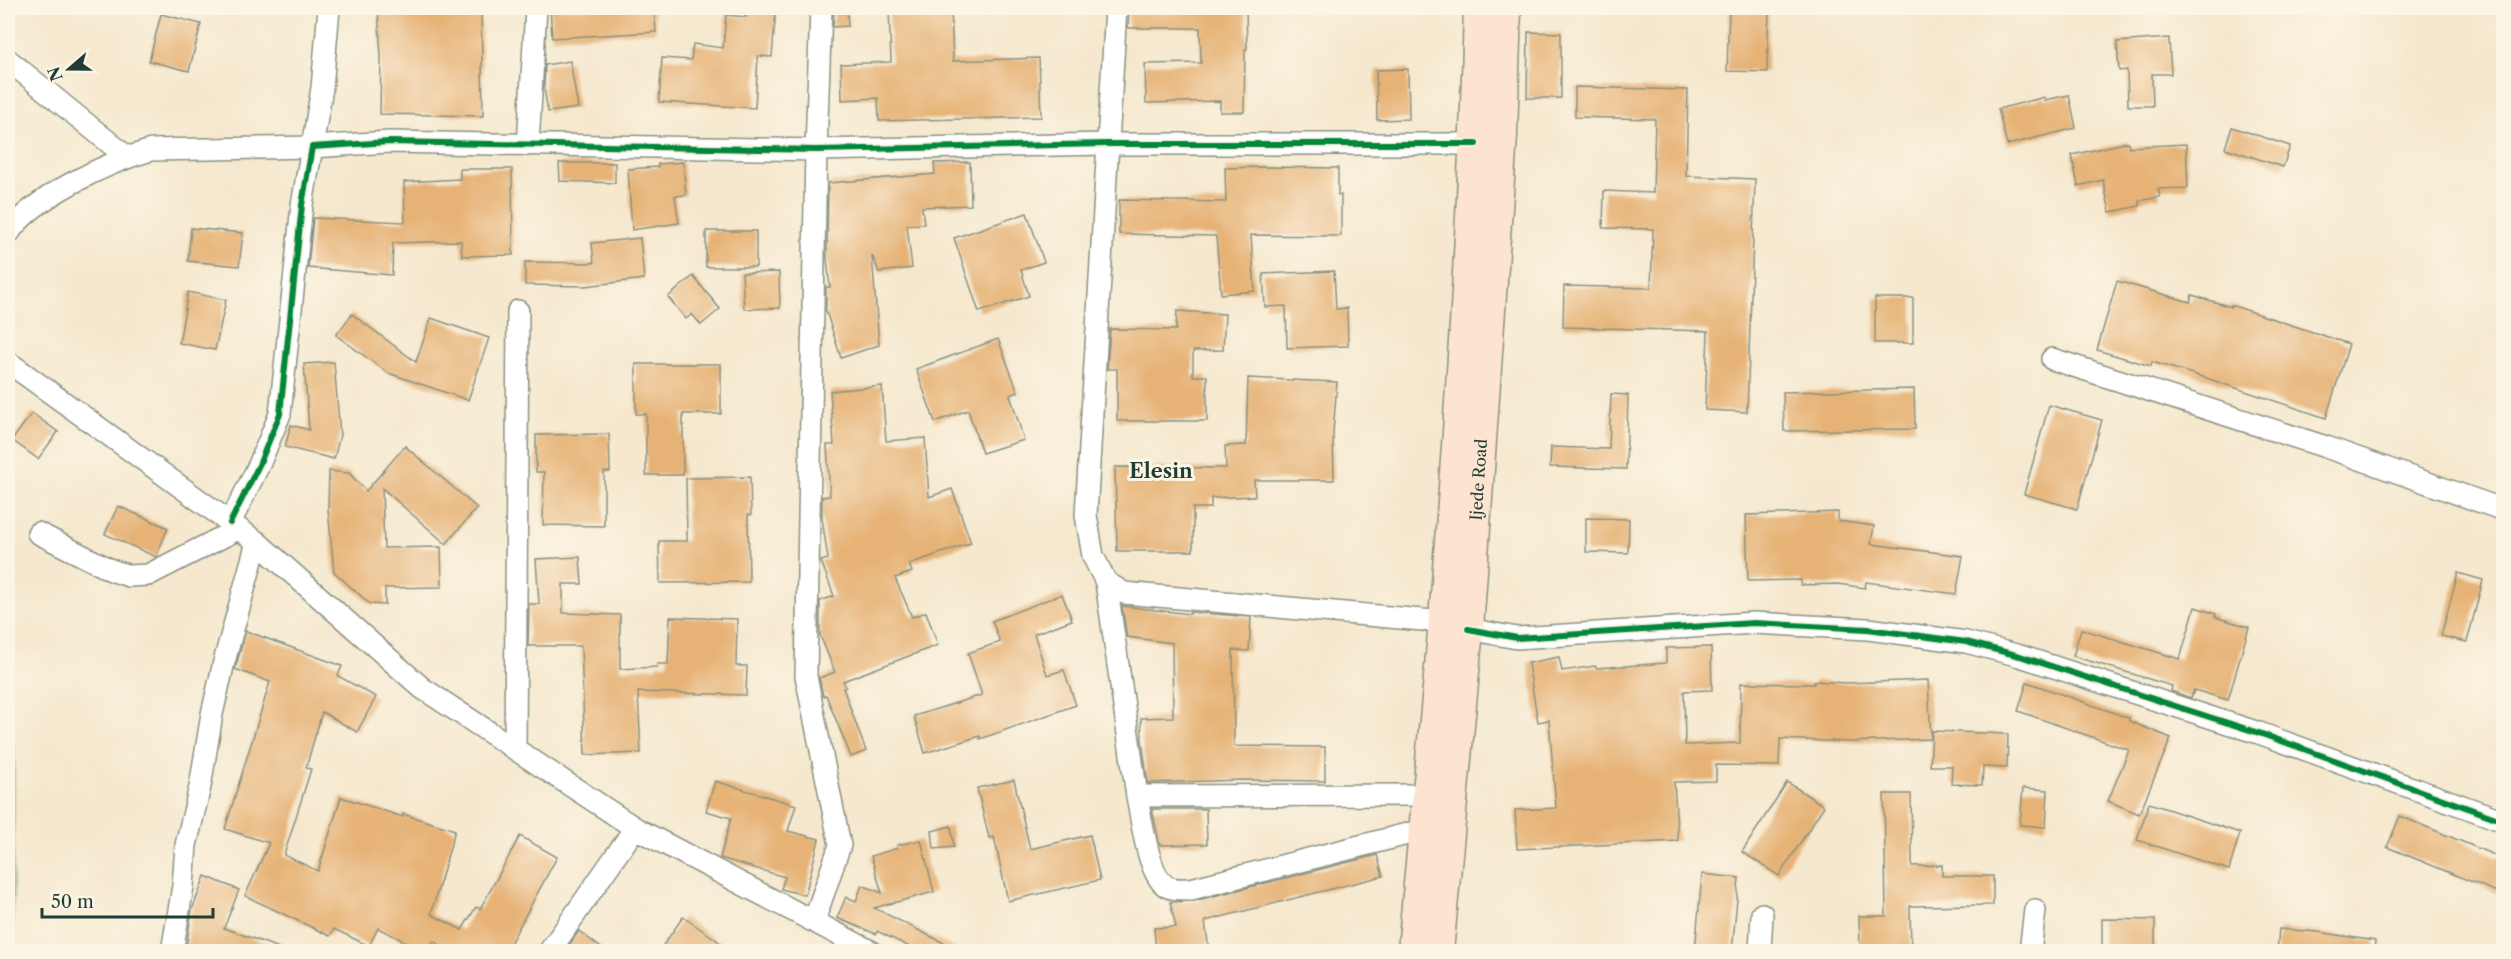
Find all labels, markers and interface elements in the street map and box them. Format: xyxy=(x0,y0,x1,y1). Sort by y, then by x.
north arrow xyxy=(39,39,99,99)
text: N xyxy=(43,64,67,84)
street label: Ijede Road xyxy=(1465,438,1491,521)
district label: Elesin xyxy=(1129,459,1193,483)
scale bar xyxy=(42,881,213,919)
text: 50 m xyxy=(51,891,94,913)

